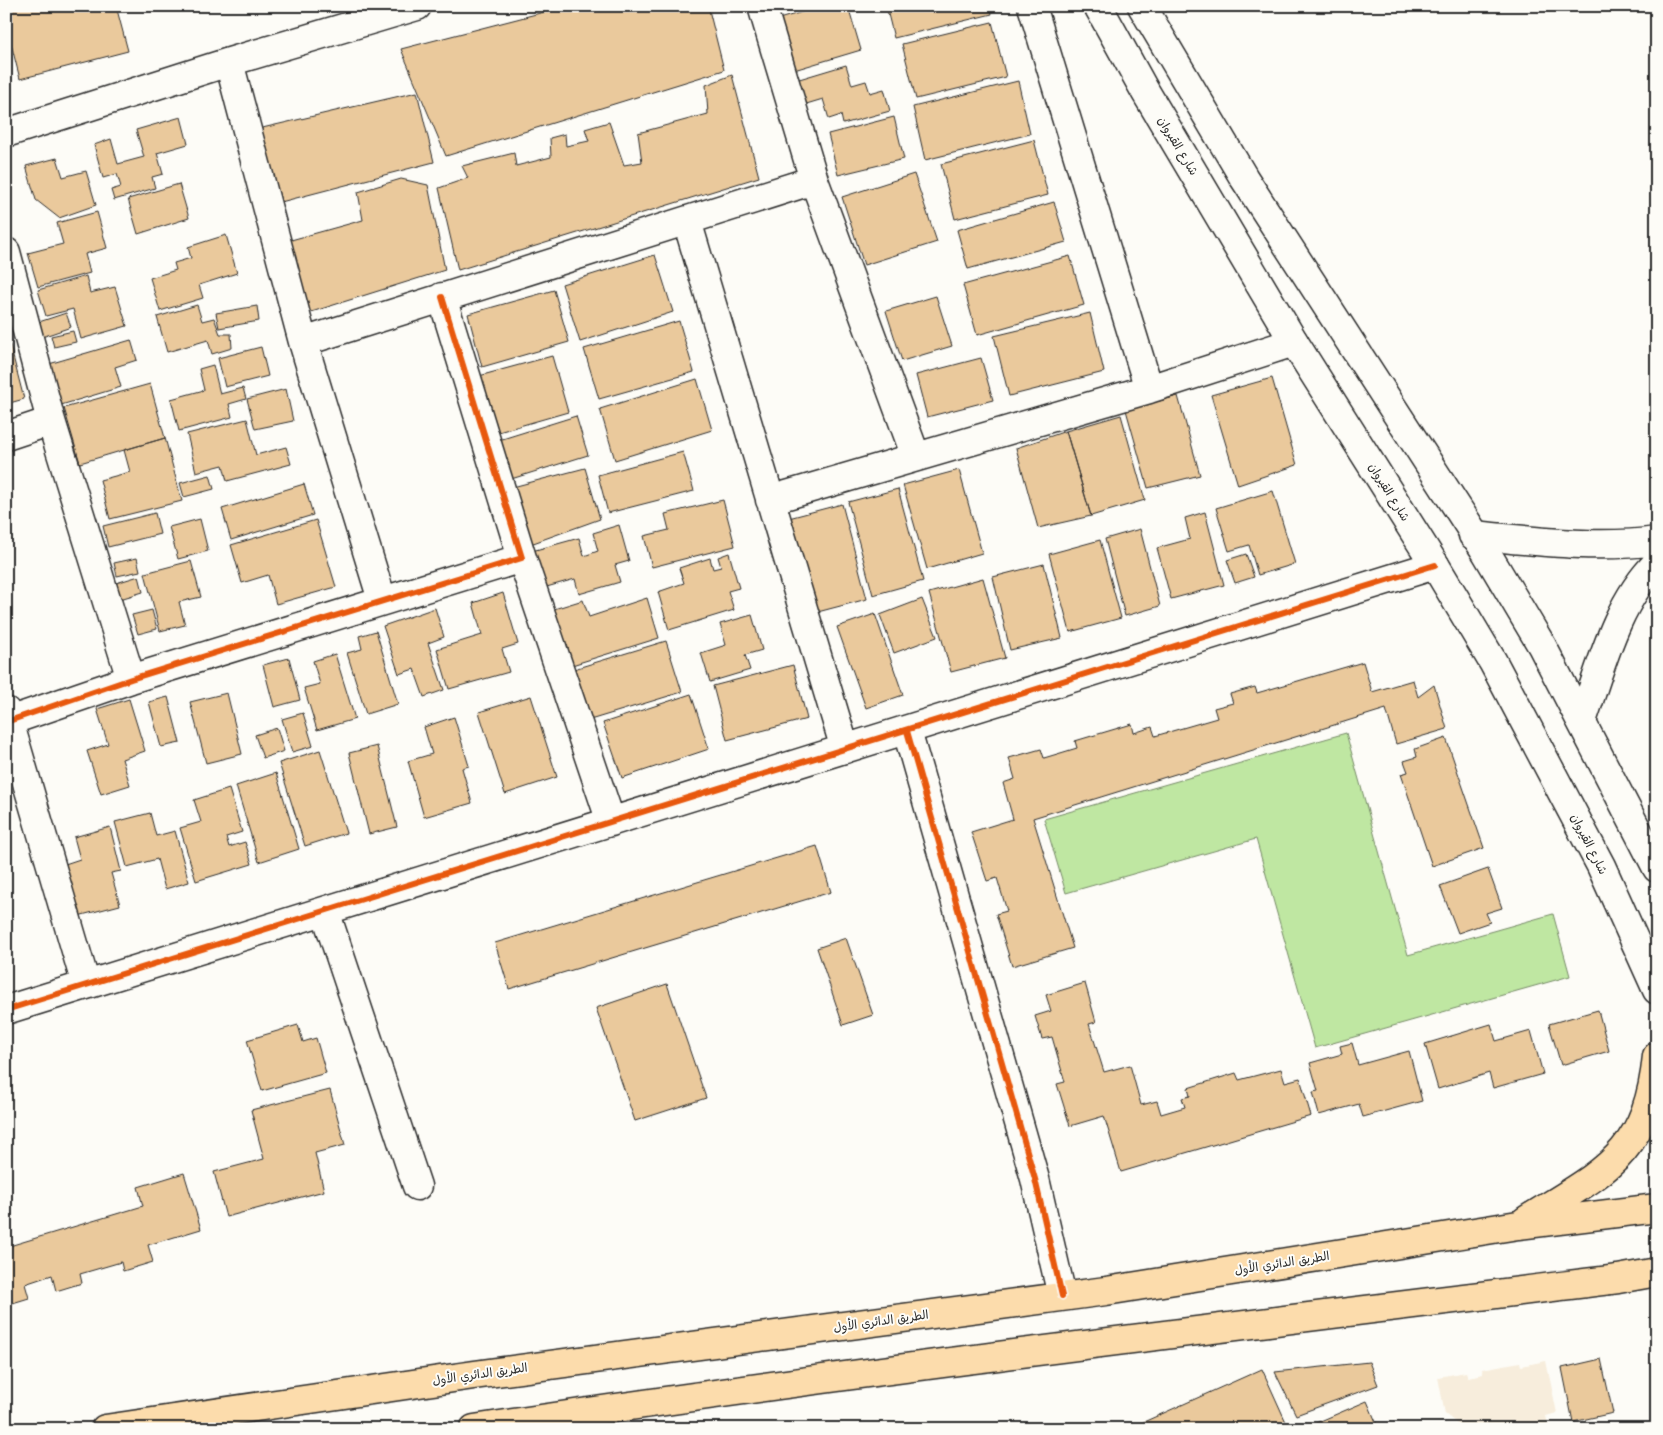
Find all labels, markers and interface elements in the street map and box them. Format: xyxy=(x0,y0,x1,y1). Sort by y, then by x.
street label: شارع القيروان xyxy=(1153,114,1202,179)
street label: شارع القيروان xyxy=(1364,460,1413,525)
street label: شارع القيروان xyxy=(1566,811,1611,877)
street label: الطريق الدائري الأول xyxy=(1233,1248,1331,1279)
street label: الطريق الدائري الأول xyxy=(832,1306,930,1337)
street label: الطريق الدائري الأول xyxy=(431,1359,529,1390)

